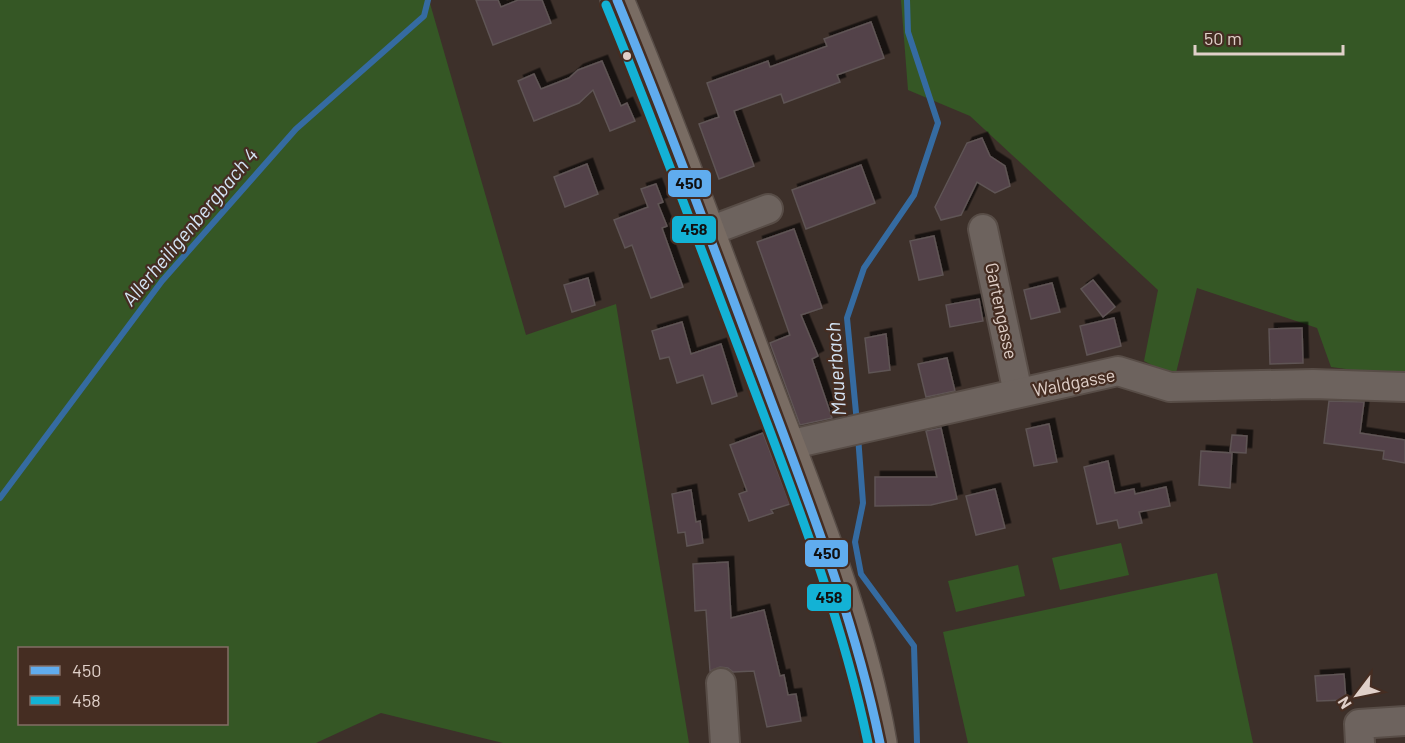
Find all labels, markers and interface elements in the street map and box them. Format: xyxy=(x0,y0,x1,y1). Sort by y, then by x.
scale bar xyxy=(1195,18,1344,56)
text: 50 m xyxy=(1204,27,1242,49)
unlabelled marker xyxy=(621,50,633,62)
water label: Allerheiligenbergbach 4 xyxy=(116,143,262,310)
line badge: 450 xyxy=(667,169,712,198)
text: 450 xyxy=(675,173,703,192)
line badge: 458 xyxy=(671,215,717,244)
text: 458 xyxy=(681,219,708,238)
street label: Gartengasse xyxy=(981,261,1023,361)
water label: Mauerbach xyxy=(820,321,850,417)
street label: Waldgasse xyxy=(1031,363,1117,401)
line badge: 450 xyxy=(804,539,849,568)
text: 450 xyxy=(813,543,841,562)
line badge: 458 xyxy=(806,583,852,612)
text: 458 xyxy=(816,587,843,606)
legend xyxy=(18,647,228,725)
text: 450 xyxy=(72,659,101,681)
north arrow xyxy=(1327,665,1387,725)
text: 458 xyxy=(72,689,101,711)
text: N xyxy=(1333,694,1355,713)

